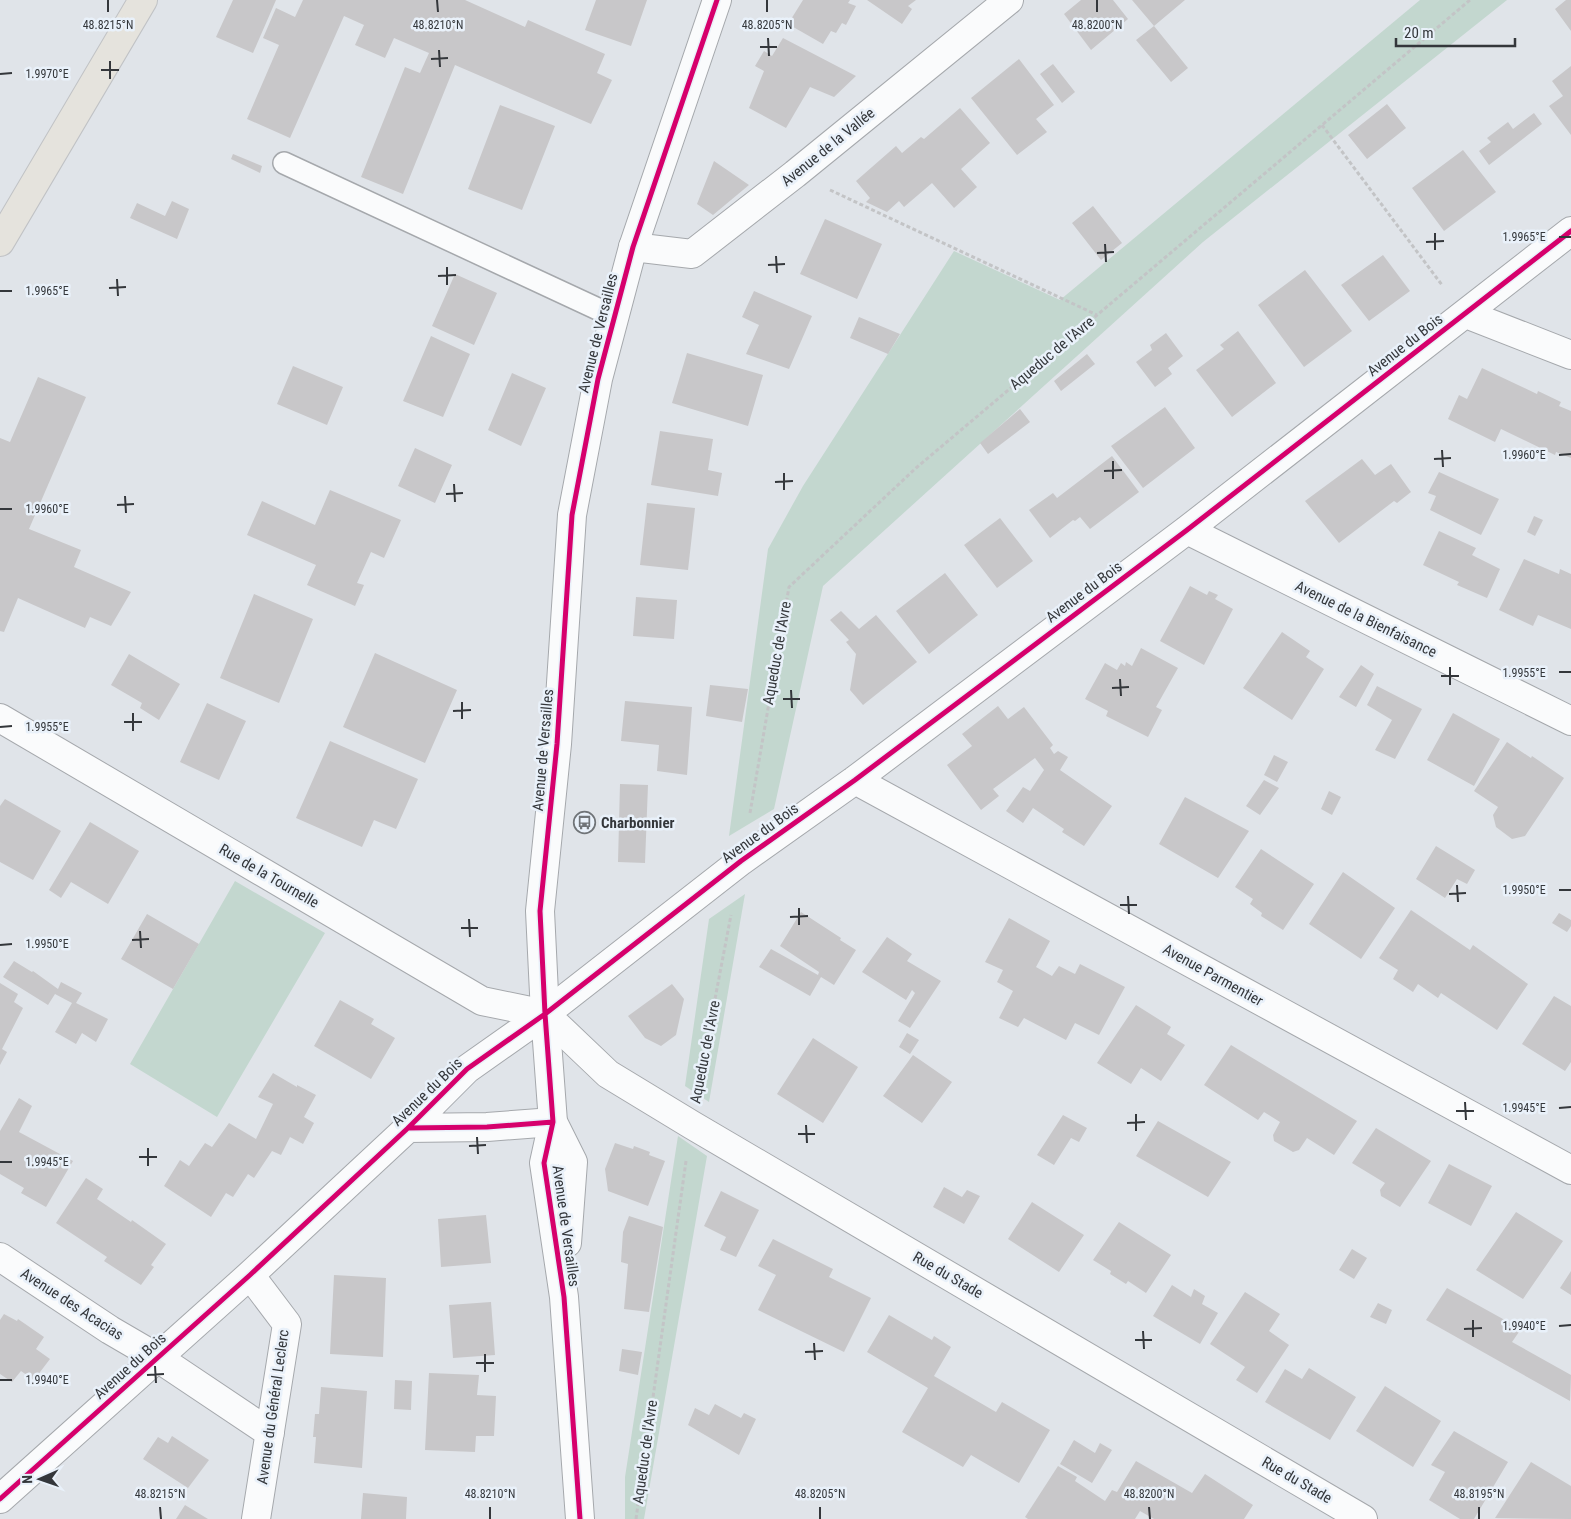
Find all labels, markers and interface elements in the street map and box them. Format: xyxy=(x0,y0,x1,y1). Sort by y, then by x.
scale bar xyxy=(1396,15,1515,47)
text: 48.8215°N xyxy=(83,18,133,32)
text: 48.8210°N xyxy=(413,18,463,32)
text: 48.8205°N xyxy=(742,18,792,32)
text: 48.8200°N xyxy=(1072,18,1122,32)
text: 20 m xyxy=(1404,24,1434,42)
text: 1.9970°E xyxy=(25,67,69,81)
street label: Avenue de la Vallée xyxy=(778,104,878,190)
text: 1.9965°E xyxy=(1502,230,1546,244)
street label: Avenue de Versailles xyxy=(574,271,622,395)
text: 1.9965°E xyxy=(25,284,69,298)
street label: Avenue du Bois xyxy=(1364,310,1446,380)
street label: Aqueduc de l'Avre xyxy=(1006,312,1098,394)
text: 1.9960°E xyxy=(1502,448,1546,462)
text: 1.9960°E xyxy=(25,502,69,516)
street label: Avenue du Bois xyxy=(1042,557,1126,626)
street label: Avenue de la Bienfaisance xyxy=(1292,577,1440,661)
street label: Aqueduc de l'Avre xyxy=(759,600,795,706)
text: 1.9955°E xyxy=(1502,666,1546,680)
street label: Avenue de Versailles xyxy=(529,688,557,812)
text: 1.9955°E xyxy=(25,720,69,734)
street label: Avenue du Bois xyxy=(718,799,802,867)
bus stop icon: Charbonnier xyxy=(573,811,597,835)
place label: Charbonnier xyxy=(601,814,675,832)
street label: Rue de la Tournelle xyxy=(216,840,322,912)
text: 1.9950°E xyxy=(1502,883,1546,897)
text: 1.9950°E xyxy=(25,937,69,951)
street label: Avenue Parmentier xyxy=(1160,940,1267,1010)
street label: Aqueduc de l'Avre xyxy=(686,999,724,1105)
street label: Avenue du Bois xyxy=(388,1054,466,1130)
text: 1.9945°E xyxy=(1502,1101,1546,1115)
text: 1.9945°E xyxy=(25,1155,69,1169)
street label: Avenue de Versailles xyxy=(549,1164,583,1288)
street label: Rue du Stade xyxy=(910,1248,986,1302)
street label: Avenue des Acacias xyxy=(17,1264,127,1344)
text: 1.9940°E xyxy=(1502,1319,1546,1333)
street label: Avenue du Général Leclerc xyxy=(253,1328,293,1486)
street label: Avenue du Bois xyxy=(90,1329,170,1403)
text: 1.9940°E xyxy=(25,1373,69,1387)
street label: Aqueduc de l'Avre xyxy=(629,1399,661,1505)
street label: Rue du Stade xyxy=(1259,1453,1335,1507)
north arrow xyxy=(15,1454,65,1504)
text: N xyxy=(19,1475,35,1484)
text: 48.8215°N xyxy=(135,1487,185,1501)
text: 48.8210°N xyxy=(465,1487,515,1501)
text: 48.8205°N xyxy=(795,1487,845,1501)
text: 48.8200°N xyxy=(1124,1487,1174,1501)
text: 48.8195°N xyxy=(1454,1487,1504,1501)

